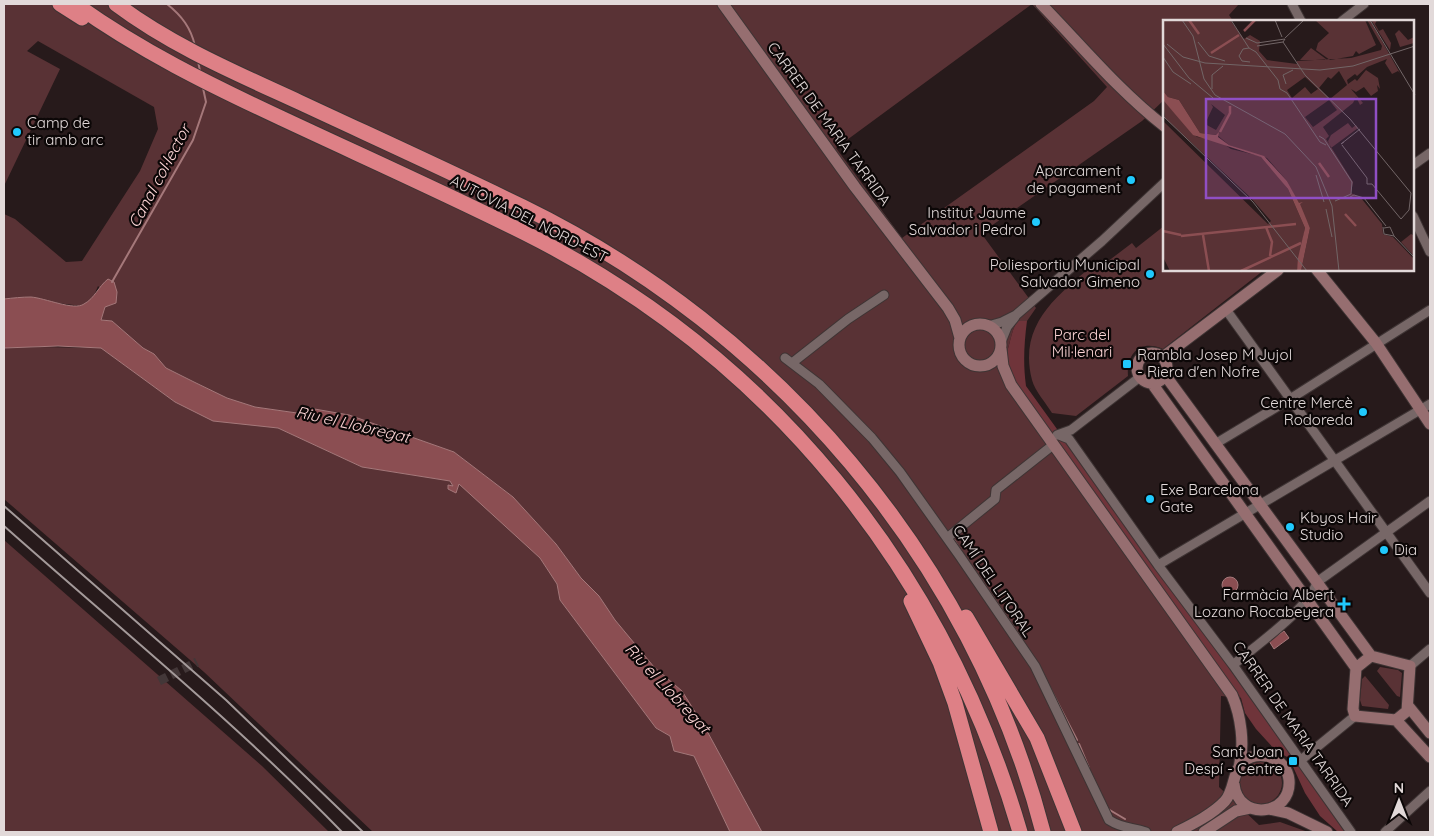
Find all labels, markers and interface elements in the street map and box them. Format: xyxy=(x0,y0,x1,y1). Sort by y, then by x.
inset map xyxy=(1163,20,1414,271)
street label: CARRER DE MARIA TARRIDA xyxy=(764,38,895,209)
place label: Camp de tir amb arc xyxy=(27,113,104,149)
water label: Canal col·lector xyxy=(123,119,195,231)
marker: Camp de tir amb arc xyxy=(11,126,23,138)
place label: Aparcament de pagament xyxy=(1027,161,1121,197)
street label: AUTOVIA DEL NORD-EST xyxy=(447,171,611,267)
marker: Aparcament de pagament xyxy=(1125,174,1137,186)
place label: Institut Jaume Salvador i Pedrol xyxy=(909,203,1026,239)
marker: Institut Jaume Salvador i Pedrol xyxy=(1030,216,1042,228)
place label: Poliesportiu Municipal Salvador Gimeno xyxy=(990,255,1140,291)
marker: Poliesportiu Municipal Salvador Gimeno xyxy=(1144,268,1156,280)
park label: Parc del Mil·lenari xyxy=(1052,325,1112,361)
place label: Rambla Josep M Jujol - Riera d'en Nofre xyxy=(1137,345,1292,381)
marker: Rambla Josep M Jujol - Riera d'en Nofre xyxy=(1121,358,1133,370)
place label: Centre Mercè Rodoreda xyxy=(1260,393,1353,429)
water label: Riu el Llobregat xyxy=(294,401,413,447)
marker: Centre Mercè Rodoreda xyxy=(1357,406,1369,418)
place label: Exe Barcelona Gate xyxy=(1160,480,1259,516)
marker: Exe Barcelona Gate xyxy=(1144,493,1156,505)
place label: Kbyos Hair Studio xyxy=(1300,508,1377,544)
street label: CAMÍ DEL LITORAL xyxy=(949,521,1038,640)
marker: Kbyos Hair Studio xyxy=(1284,521,1296,533)
place label: Dia xyxy=(1394,540,1417,559)
marker: Dia xyxy=(1378,544,1390,556)
place label: Farmàcia Albert Lozano Rocabeyera xyxy=(1194,585,1334,621)
marker: Farmàcia Albert Lozano Rocabeyera xyxy=(1338,598,1350,610)
street label: CARRER DE MARIA TARRIDA xyxy=(1229,637,1358,810)
water label: Riu el Llobregat xyxy=(621,639,716,738)
place label: Sant Joan Despí - Centre xyxy=(1184,742,1283,778)
marker: Sant Joan Despí - Centre xyxy=(1287,755,1299,767)
north arrow xyxy=(1374,776,1424,826)
text: N xyxy=(1394,779,1404,797)

